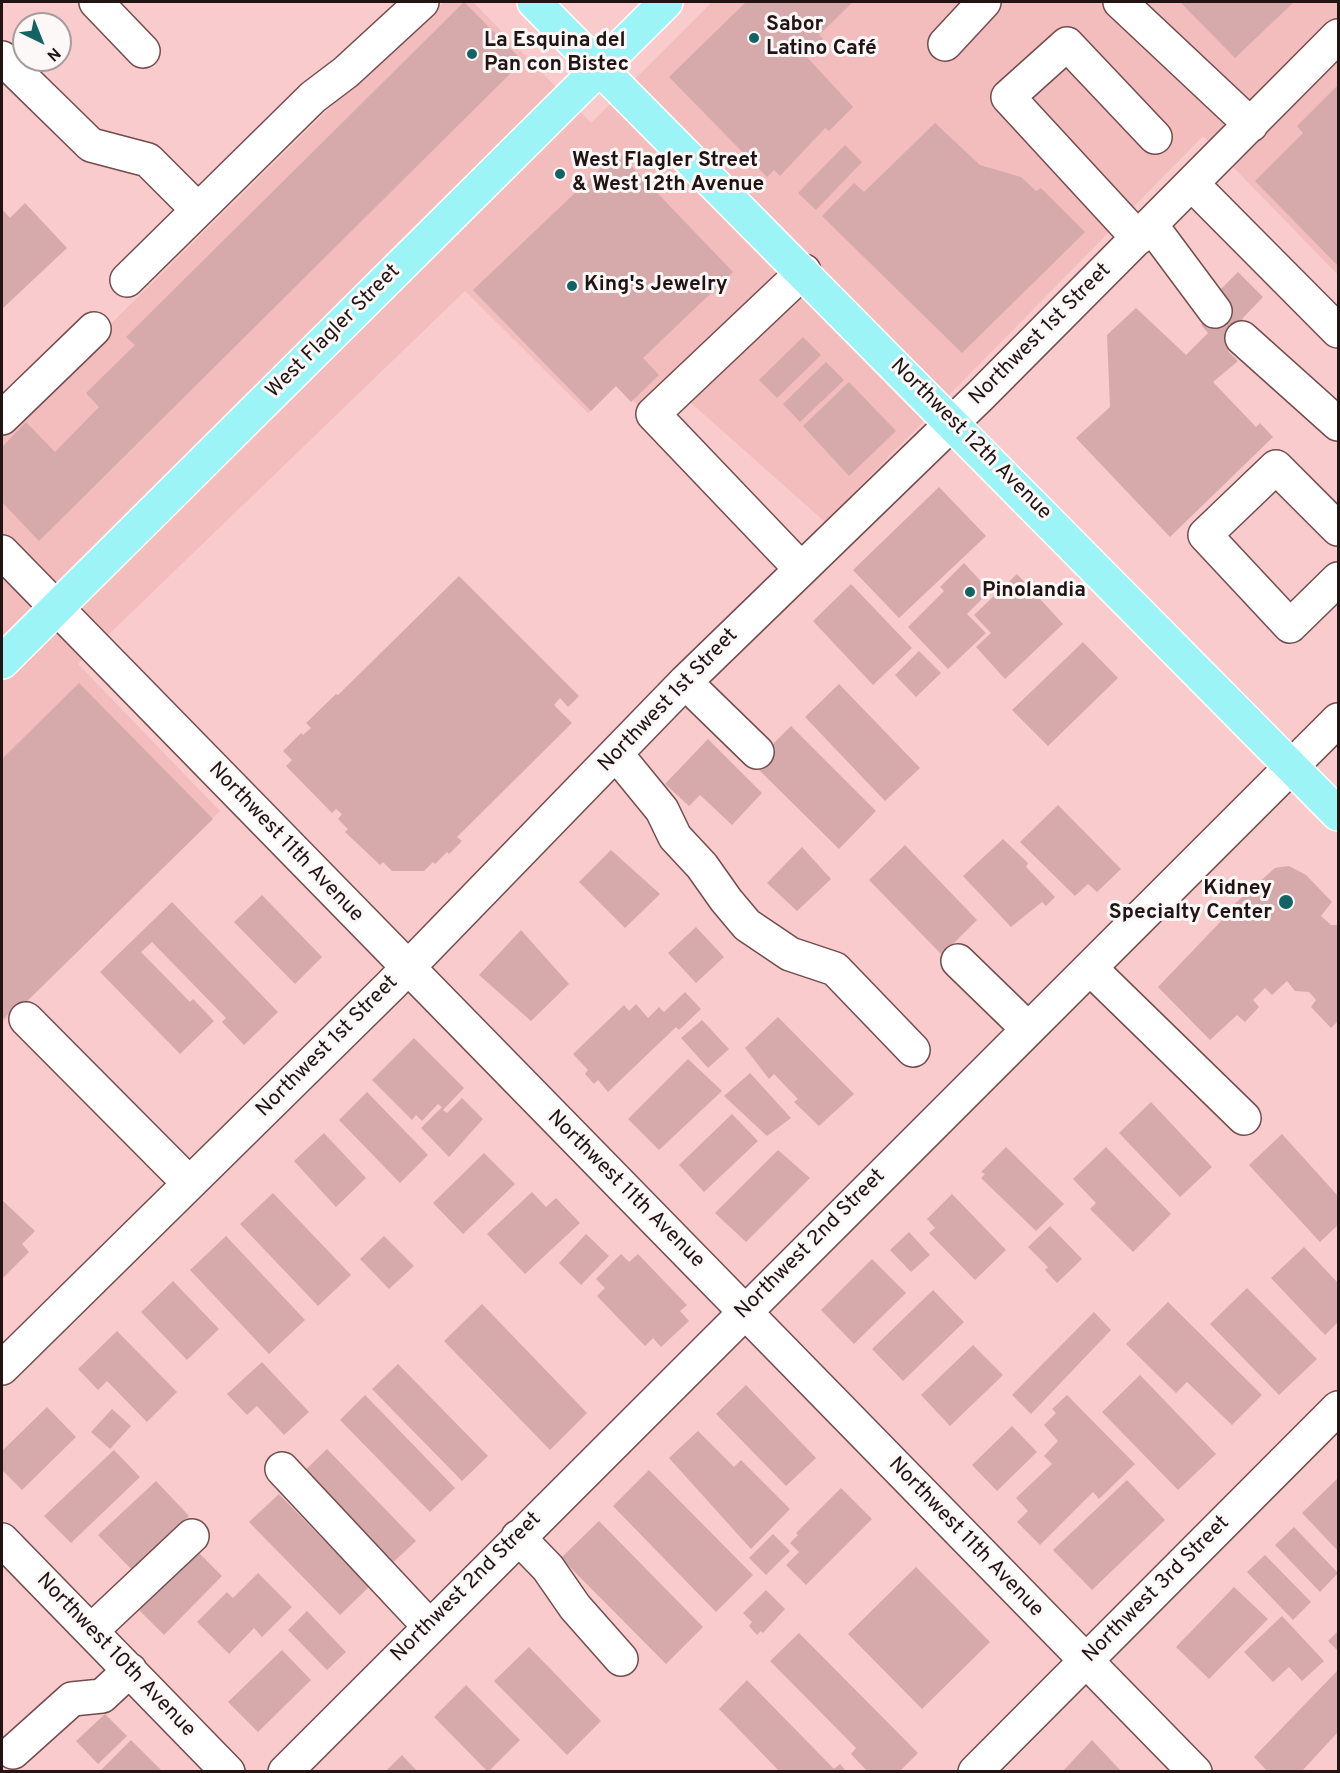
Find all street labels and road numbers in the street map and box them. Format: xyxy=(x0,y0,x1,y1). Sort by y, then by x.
street label: Northwest 1st Street xyxy=(965,259,1117,411)
street label: West Flagler Street xyxy=(262,260,406,404)
street label: Northwest 12th Avenue xyxy=(884,354,1056,526)
street label: Northwest 1st Street xyxy=(594,624,744,778)
street label: Northwest 11th Avenue xyxy=(202,758,368,928)
street label: Northwest 1st Street xyxy=(252,971,404,1123)
street label: Northwest 11th Avenue xyxy=(541,1106,709,1274)
street label: Northwest 2nd Street xyxy=(731,1165,891,1325)
street label: Northwest 11th Avenue xyxy=(882,1453,1048,1623)
street label: Northwest 2nd Street xyxy=(387,1508,547,1668)
street label: Northwest 3rd Street xyxy=(1078,1511,1236,1669)
street label: Northwest 10th Avenue xyxy=(30,1569,200,1743)

